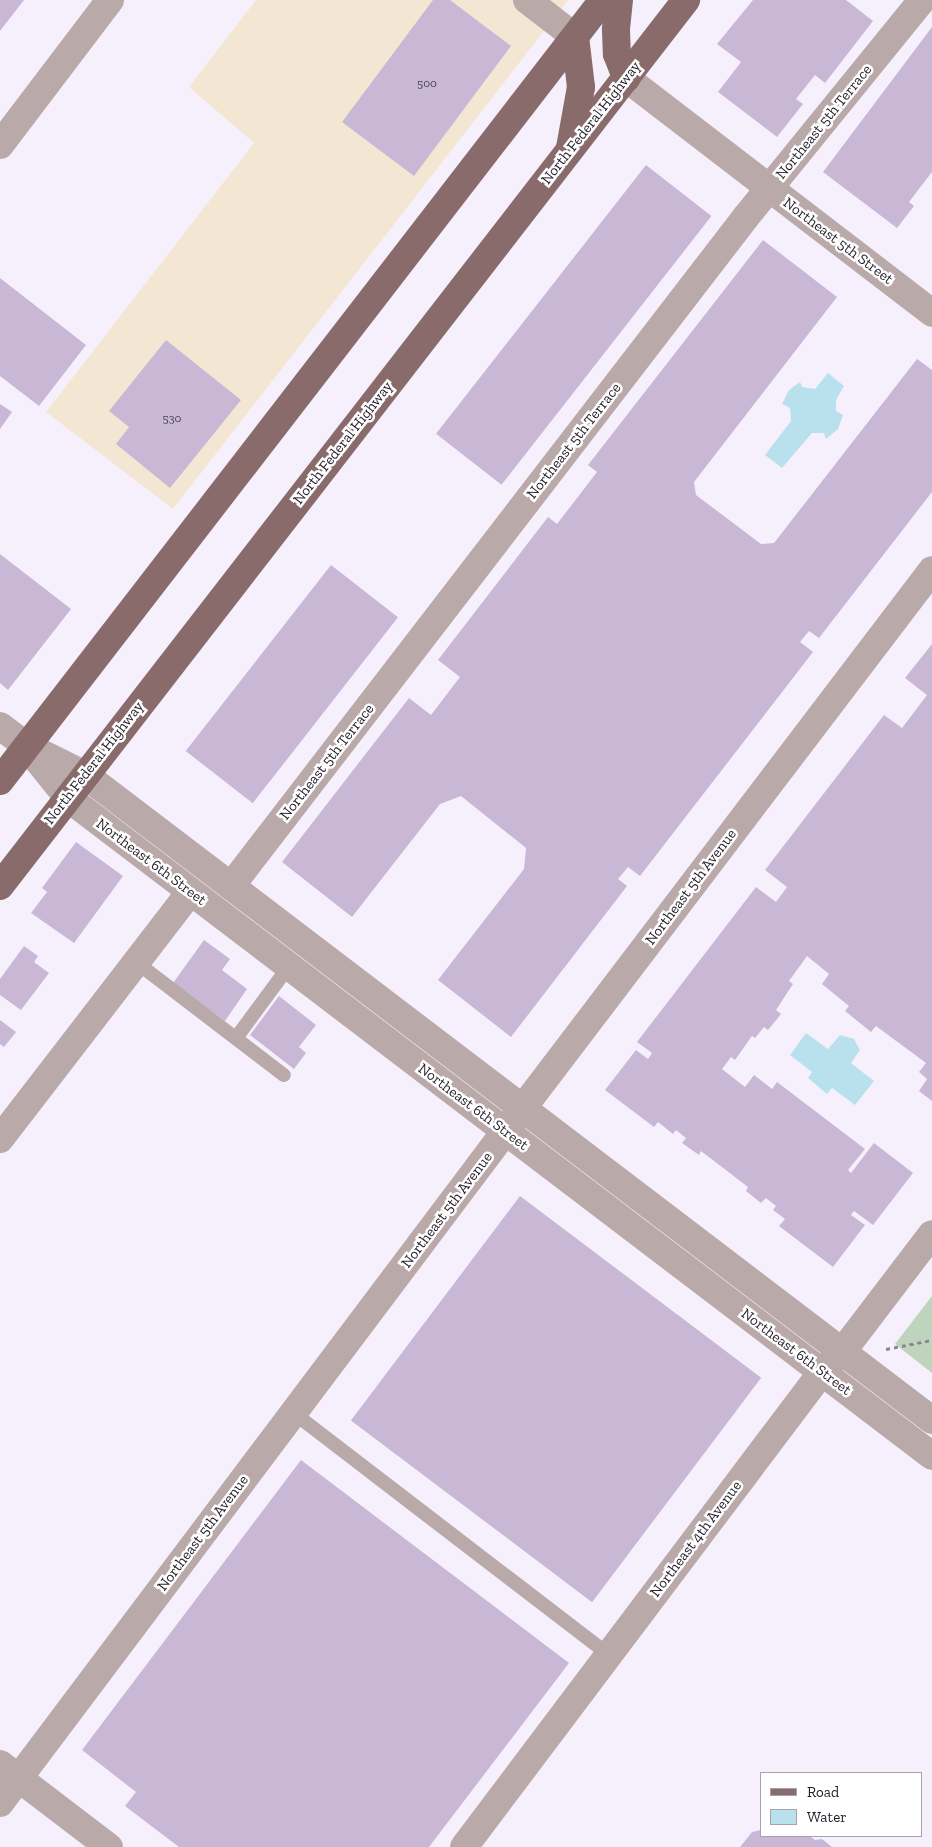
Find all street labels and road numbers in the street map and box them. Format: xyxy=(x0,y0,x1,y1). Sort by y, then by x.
street label: North Federal Highway xyxy=(537,58,645,188)
street label: Northeast 5th Terrace xyxy=(772,61,876,183)
street label: Northeast 5th Street xyxy=(779,194,897,288)
street label: North Federal Highway xyxy=(289,378,397,508)
street label: Northeast 5th Terrace xyxy=(523,379,625,503)
street label: North Federal Highway xyxy=(40,698,148,828)
street label: Northeast 5th Terrace xyxy=(276,700,378,824)
street label: Northeast 6th Street xyxy=(92,815,210,909)
street label: Northeast 5th Avenue xyxy=(641,825,741,949)
street label: Northeast 6th Street xyxy=(414,1060,532,1154)
street label: Northeast 5th Avenue xyxy=(397,1148,497,1272)
street label: Northeast 6th Street xyxy=(737,1305,855,1399)
street label: Northeast 5th Avenue xyxy=(153,1471,253,1595)
street label: Northeast 4th Avenue xyxy=(646,1477,746,1601)

